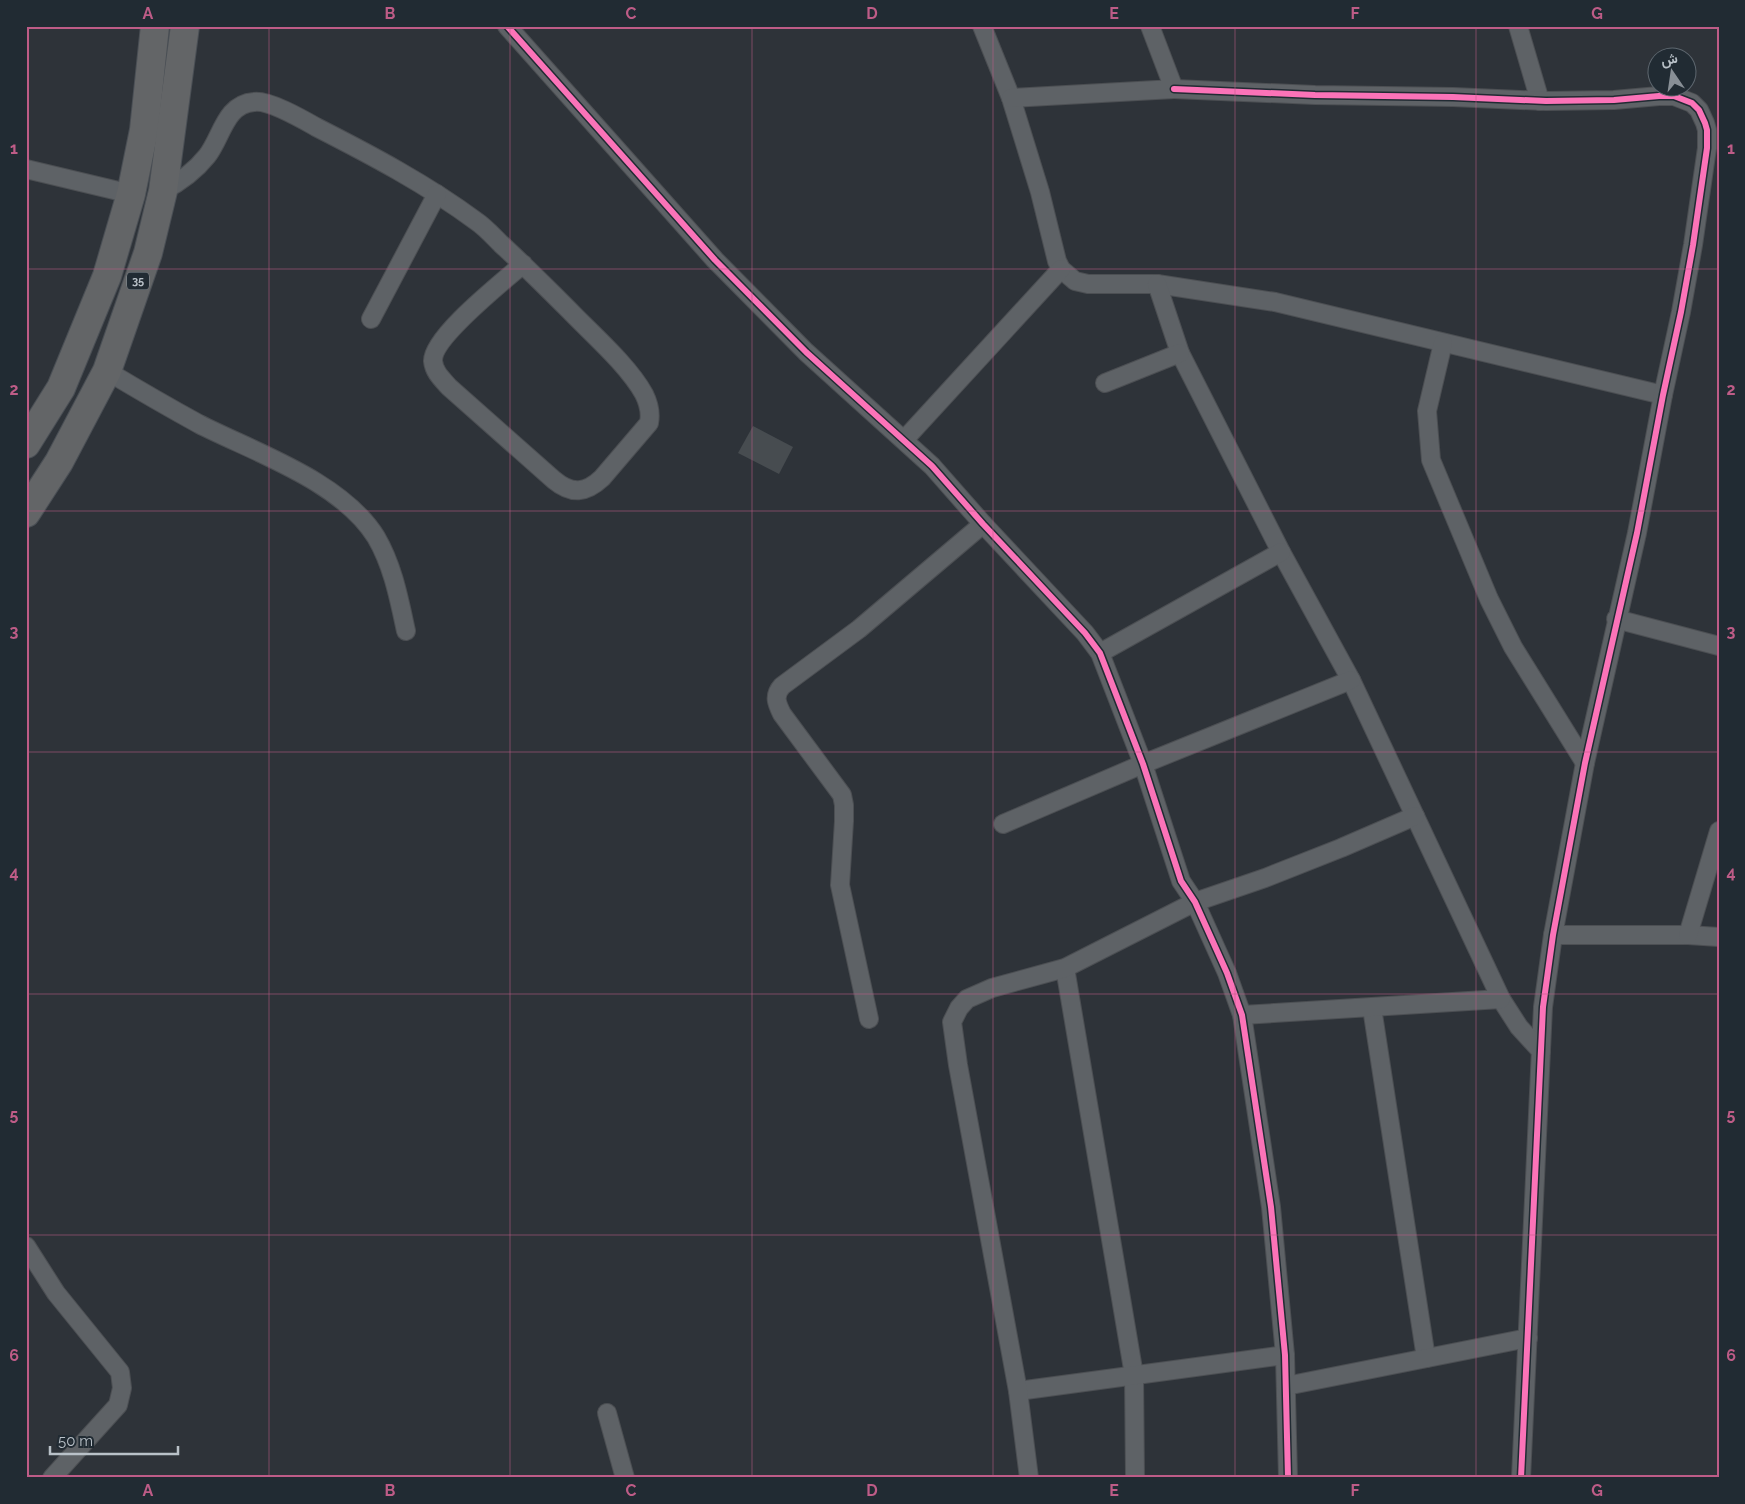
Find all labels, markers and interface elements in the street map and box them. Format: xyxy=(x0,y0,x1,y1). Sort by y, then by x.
text: A xyxy=(143,4,154,23)
text: B xyxy=(385,4,396,23)
text: C xyxy=(626,4,637,23)
text: D xyxy=(866,4,878,23)
text: E xyxy=(1109,4,1119,23)
text: F xyxy=(1350,4,1360,23)
text: G xyxy=(1591,4,1603,23)
north arrow xyxy=(1648,48,1698,98)
text: ش xyxy=(1659,50,1679,70)
text: 1 xyxy=(10,139,18,158)
text: 1 xyxy=(1727,139,1735,158)
road number: 35 xyxy=(127,272,149,290)
text: 2 xyxy=(9,380,19,399)
text: 2 xyxy=(1726,380,1736,399)
text: 3 xyxy=(10,622,19,641)
text: 3 xyxy=(1727,622,1736,641)
text: 4 xyxy=(9,863,19,882)
text: 4 xyxy=(1726,863,1736,882)
text: 5 xyxy=(10,1105,19,1124)
text: 5 xyxy=(1727,1105,1736,1124)
text: 6 xyxy=(9,1346,19,1365)
text: 6 xyxy=(1726,1346,1736,1365)
scale bar xyxy=(50,1424,178,1456)
text: 50 m xyxy=(58,1432,93,1450)
text: A xyxy=(143,1481,154,1500)
text: B xyxy=(385,1481,396,1500)
text: C xyxy=(626,1481,637,1500)
text: D xyxy=(866,1481,878,1500)
text: E xyxy=(1109,1481,1119,1500)
text: F xyxy=(1350,1481,1360,1500)
text: G xyxy=(1591,1481,1603,1500)

